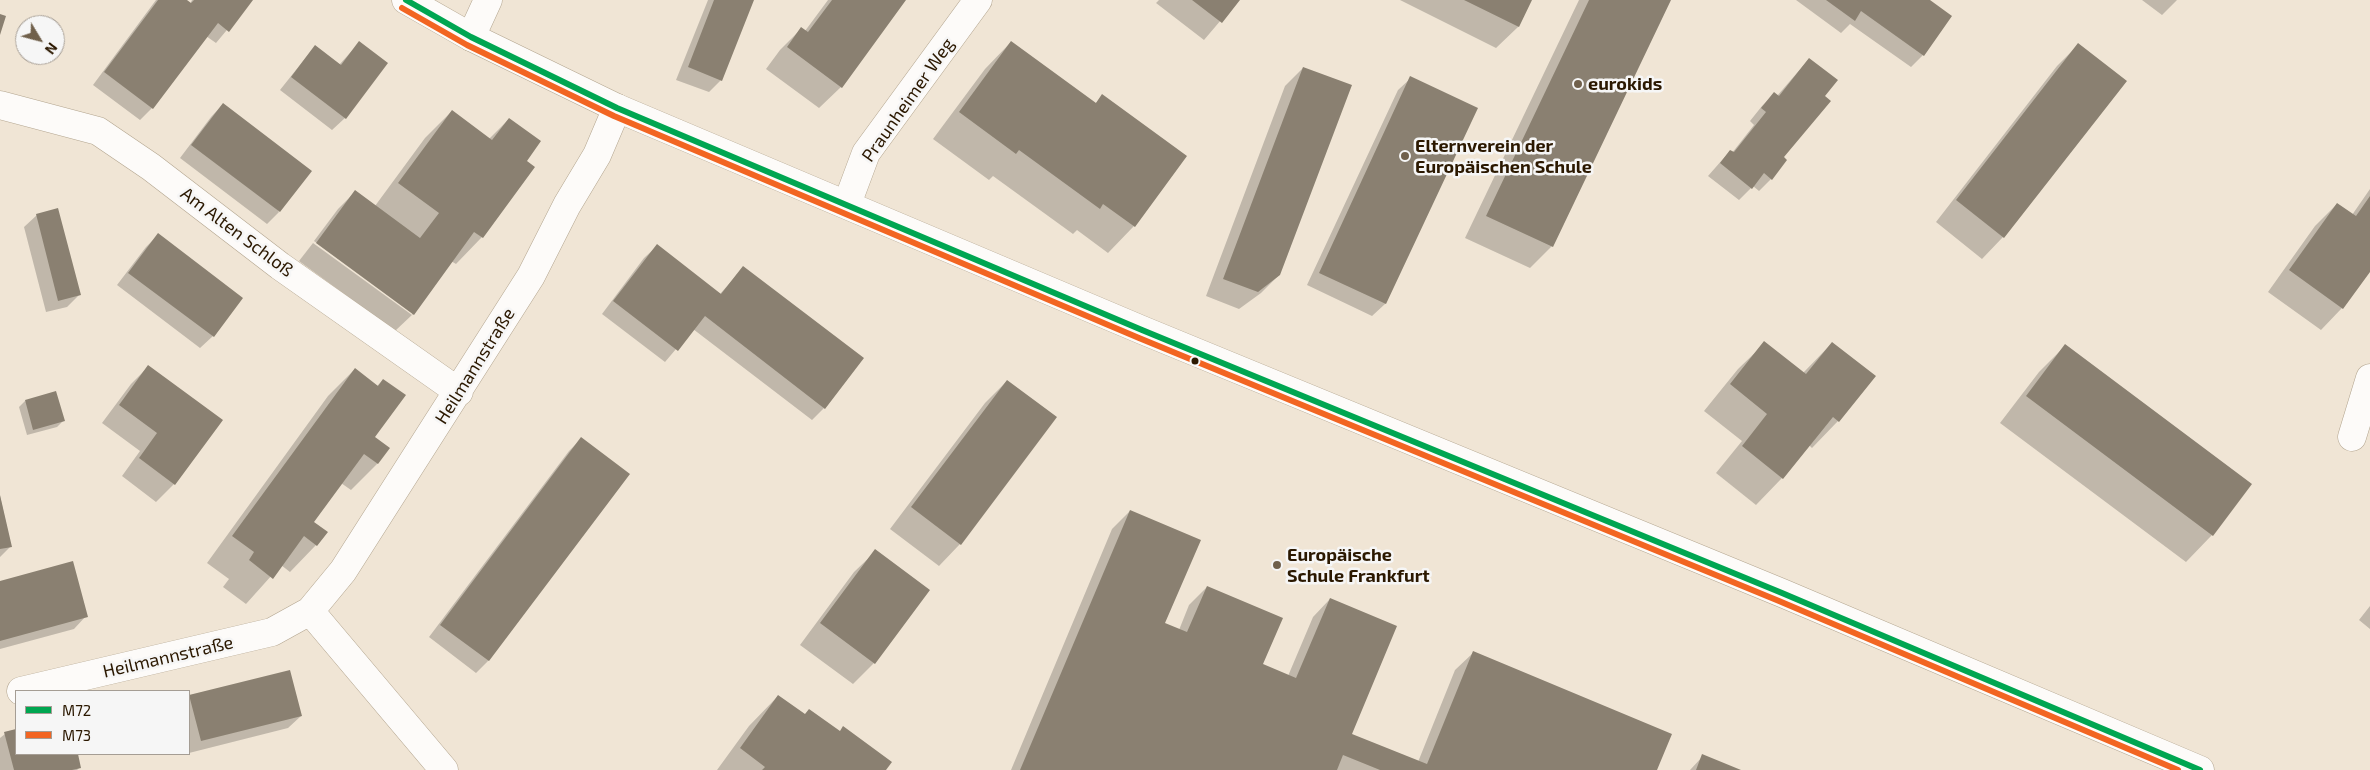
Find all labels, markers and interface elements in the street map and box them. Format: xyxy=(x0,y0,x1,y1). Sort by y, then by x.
north arrow xyxy=(15,15,65,65)
street label: Praunheimer Weg xyxy=(857,34,959,166)
text: N xyxy=(42,40,61,58)
place label: eurokids xyxy=(1588,73,1662,95)
marker: eurokids xyxy=(1572,78,1584,90)
place label: Elternverein der Europäischen Schule xyxy=(1415,135,1592,178)
marker: Elternverein der Europäischen Schule xyxy=(1399,150,1411,162)
street label: Am Alten Schloß xyxy=(176,183,298,281)
street label: Heilmannstraße xyxy=(431,304,519,428)
unlabelled marker xyxy=(1190,356,1200,366)
place label: Europäische Schule Frankfurt xyxy=(1287,544,1430,586)
marker: Europäische Schule Frankfurt xyxy=(1271,559,1283,571)
street label: Heilmannstraße xyxy=(101,632,235,682)
legend xyxy=(15,690,190,755)
text: M72 xyxy=(62,701,91,719)
text: M73 xyxy=(62,726,91,744)

